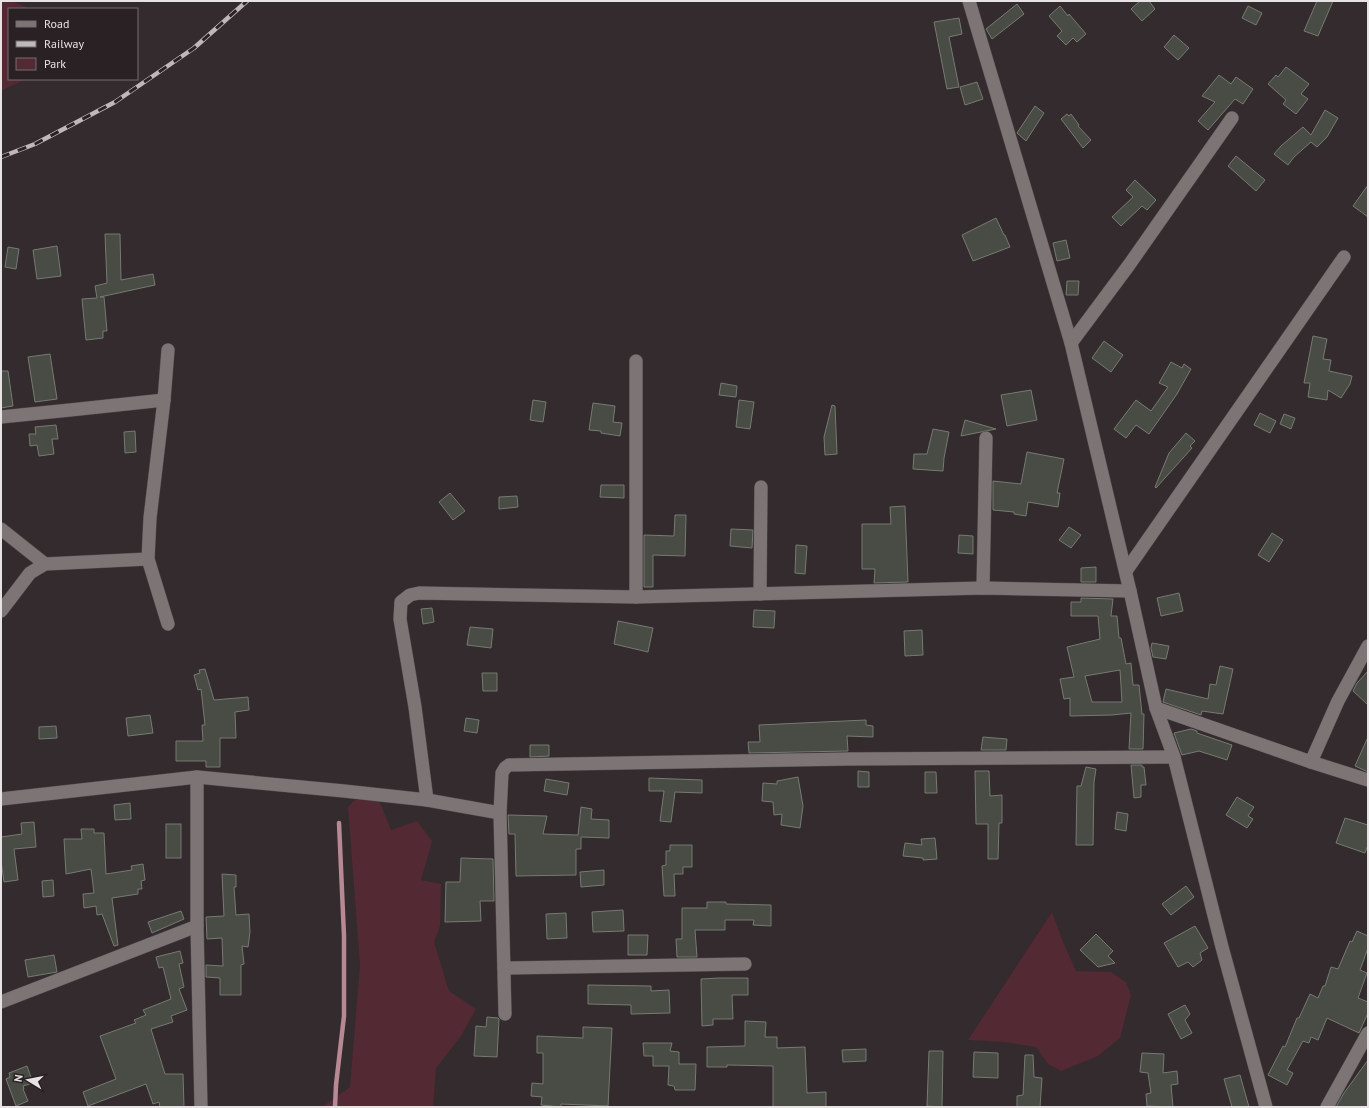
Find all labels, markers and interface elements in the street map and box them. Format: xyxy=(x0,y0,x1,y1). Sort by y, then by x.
legend xyxy=(8,8,138,80)
text: Road xyxy=(44,16,69,31)
text: Railway xyxy=(44,36,84,51)
text: Park xyxy=(44,56,66,71)
north arrow xyxy=(8,1060,48,1100)
text: N xyxy=(11,1073,26,1083)

